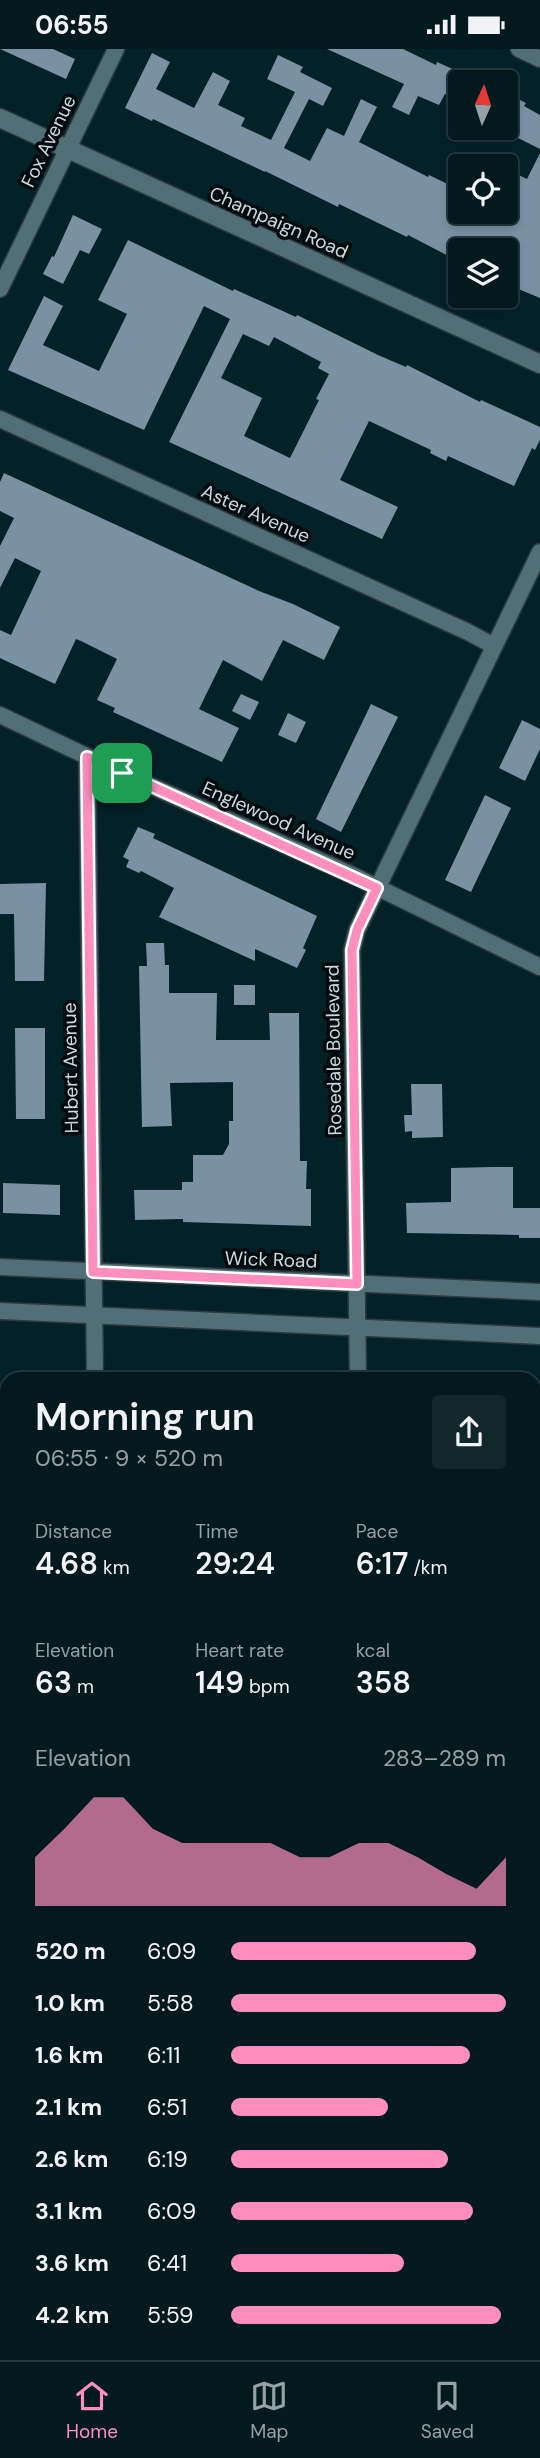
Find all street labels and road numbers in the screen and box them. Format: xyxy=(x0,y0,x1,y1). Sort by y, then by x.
street label: Fox Avenue xyxy=(15,91,82,191)
street label: Champaign Road xyxy=(205,181,352,264)
street label: Aster Avenue xyxy=(198,478,314,549)
street label: Englewood Avenue xyxy=(198,775,359,865)
street label: Rosedale Boulevard xyxy=(320,964,347,1136)
street label: Hubert Avenue xyxy=(57,1002,84,1134)
street label: Wick Road xyxy=(224,1245,318,1274)

